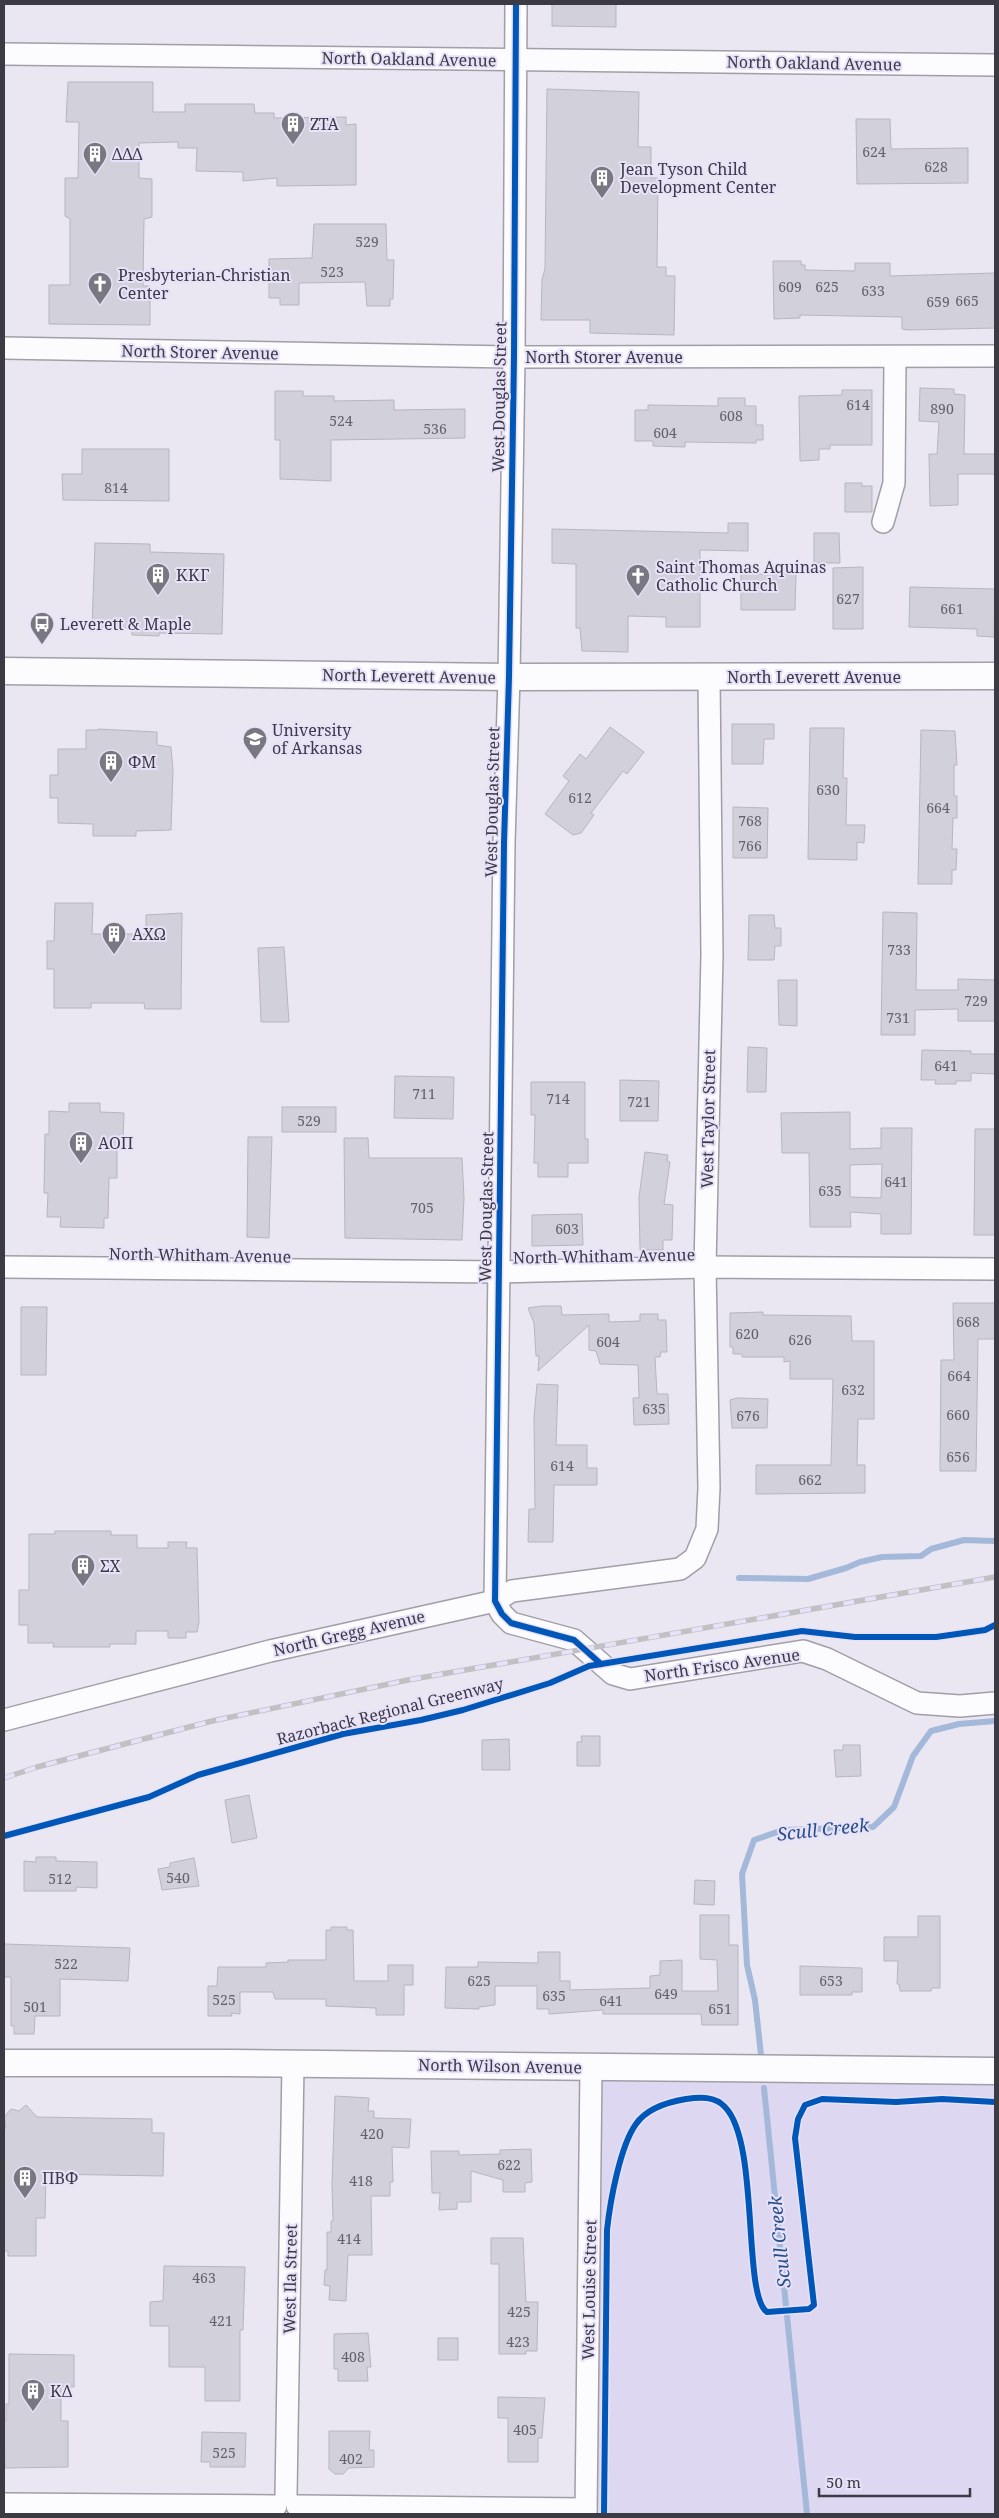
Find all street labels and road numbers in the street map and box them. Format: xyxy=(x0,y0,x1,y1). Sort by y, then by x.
street label: North Oakland Avenue xyxy=(322,46,496,72)
street label: North Oakland Avenue xyxy=(727,50,901,76)
street label: West Douglas Street xyxy=(487,321,511,473)
street label: North Storer Avenue xyxy=(121,340,279,364)
street label: North Storer Avenue xyxy=(525,346,683,368)
street label: North Leverett Avenue xyxy=(322,663,496,689)
street label: North Leverett Avenue xyxy=(727,666,901,688)
street label: West Douglas Street xyxy=(480,726,504,878)
street label: West Taylor Street xyxy=(696,1049,720,1189)
street label: West Douglas Street xyxy=(474,1131,498,1283)
street label: North Whitham Avenue xyxy=(109,1242,291,1268)
street label: North Whitham Avenue xyxy=(513,1243,695,1269)
street label: North Gregg Avenue xyxy=(271,1605,427,1661)
street label: North Frisco Avenue xyxy=(643,1643,801,1687)
street label: Razorback Regional Greenway xyxy=(274,1672,507,1750)
street label: North Wilson Avenue xyxy=(418,2054,582,2078)
street label: West Louise Street xyxy=(577,2219,601,2360)
street label: West Ila Street xyxy=(278,2223,302,2334)

